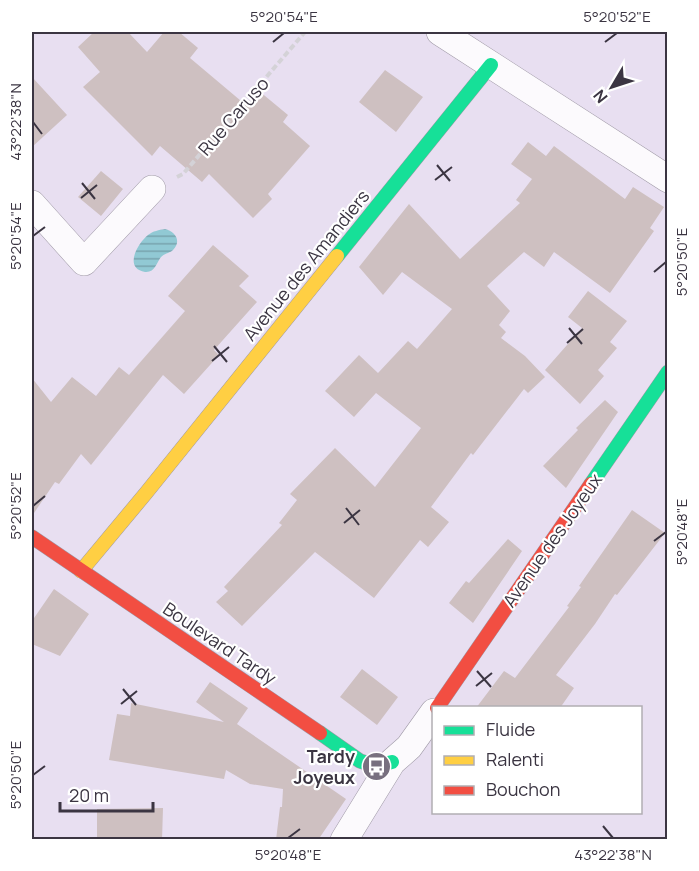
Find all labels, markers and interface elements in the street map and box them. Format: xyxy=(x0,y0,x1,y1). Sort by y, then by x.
text: 5°20'54"E xyxy=(250,6,318,27)
text: 5°20'52"E xyxy=(583,6,651,27)
north arrow xyxy=(582,57,642,117)
street label: Rue Caruso xyxy=(192,72,274,160)
text: 43°22'38"N xyxy=(5,83,26,161)
text: N xyxy=(588,85,613,108)
street label: Avenue des Amandiers xyxy=(238,184,374,346)
text: 5°20'54"E xyxy=(5,202,26,270)
text: 5°20'50"E xyxy=(671,228,692,296)
street label: Avenue des Joyeux xyxy=(497,468,607,612)
text: 5°20'52"E xyxy=(5,472,26,540)
text: 5°20'48"E xyxy=(671,499,692,565)
street label: Boulevard Tardy xyxy=(159,596,282,690)
legend xyxy=(432,706,642,814)
text: Fluide xyxy=(486,717,535,741)
text: 5°20'50"E xyxy=(5,741,26,809)
place label: Tardy Joyeux xyxy=(293,744,355,789)
text: Ralenti xyxy=(486,747,544,771)
bus stop icon: Tardy Joyeux xyxy=(360,750,392,782)
scale bar xyxy=(60,775,153,813)
text: Bouchon xyxy=(486,777,560,801)
text: 20 m xyxy=(69,783,109,807)
text: 5°20'48"E xyxy=(255,844,321,865)
text: 43°22'38"N xyxy=(574,844,652,865)

